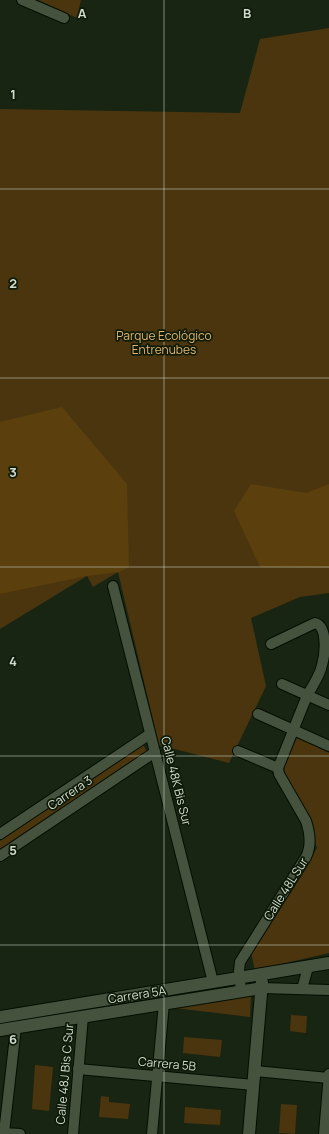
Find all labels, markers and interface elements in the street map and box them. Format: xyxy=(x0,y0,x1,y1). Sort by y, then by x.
text: A xyxy=(78,4,87,22)
text: B xyxy=(243,4,251,22)
text: 1 xyxy=(10,85,16,103)
text: 2 xyxy=(9,274,17,292)
park label: Parque Ecológico Entrenubes xyxy=(116,327,212,358)
text: 3 xyxy=(9,463,17,481)
text: 4 xyxy=(9,652,17,670)
street label: Calle 48K Bis Sur xyxy=(157,735,196,828)
street label: Carrera 3 xyxy=(44,771,95,814)
text: 5 xyxy=(9,841,17,859)
street label: Calle 48L Sur xyxy=(260,854,312,923)
street label: Carrera 5A xyxy=(107,981,168,1007)
street label: Calle 48J Bis C Sur xyxy=(52,1022,77,1125)
text: 6 xyxy=(9,1030,17,1048)
street label: Carrera 5B xyxy=(137,1052,197,1075)

